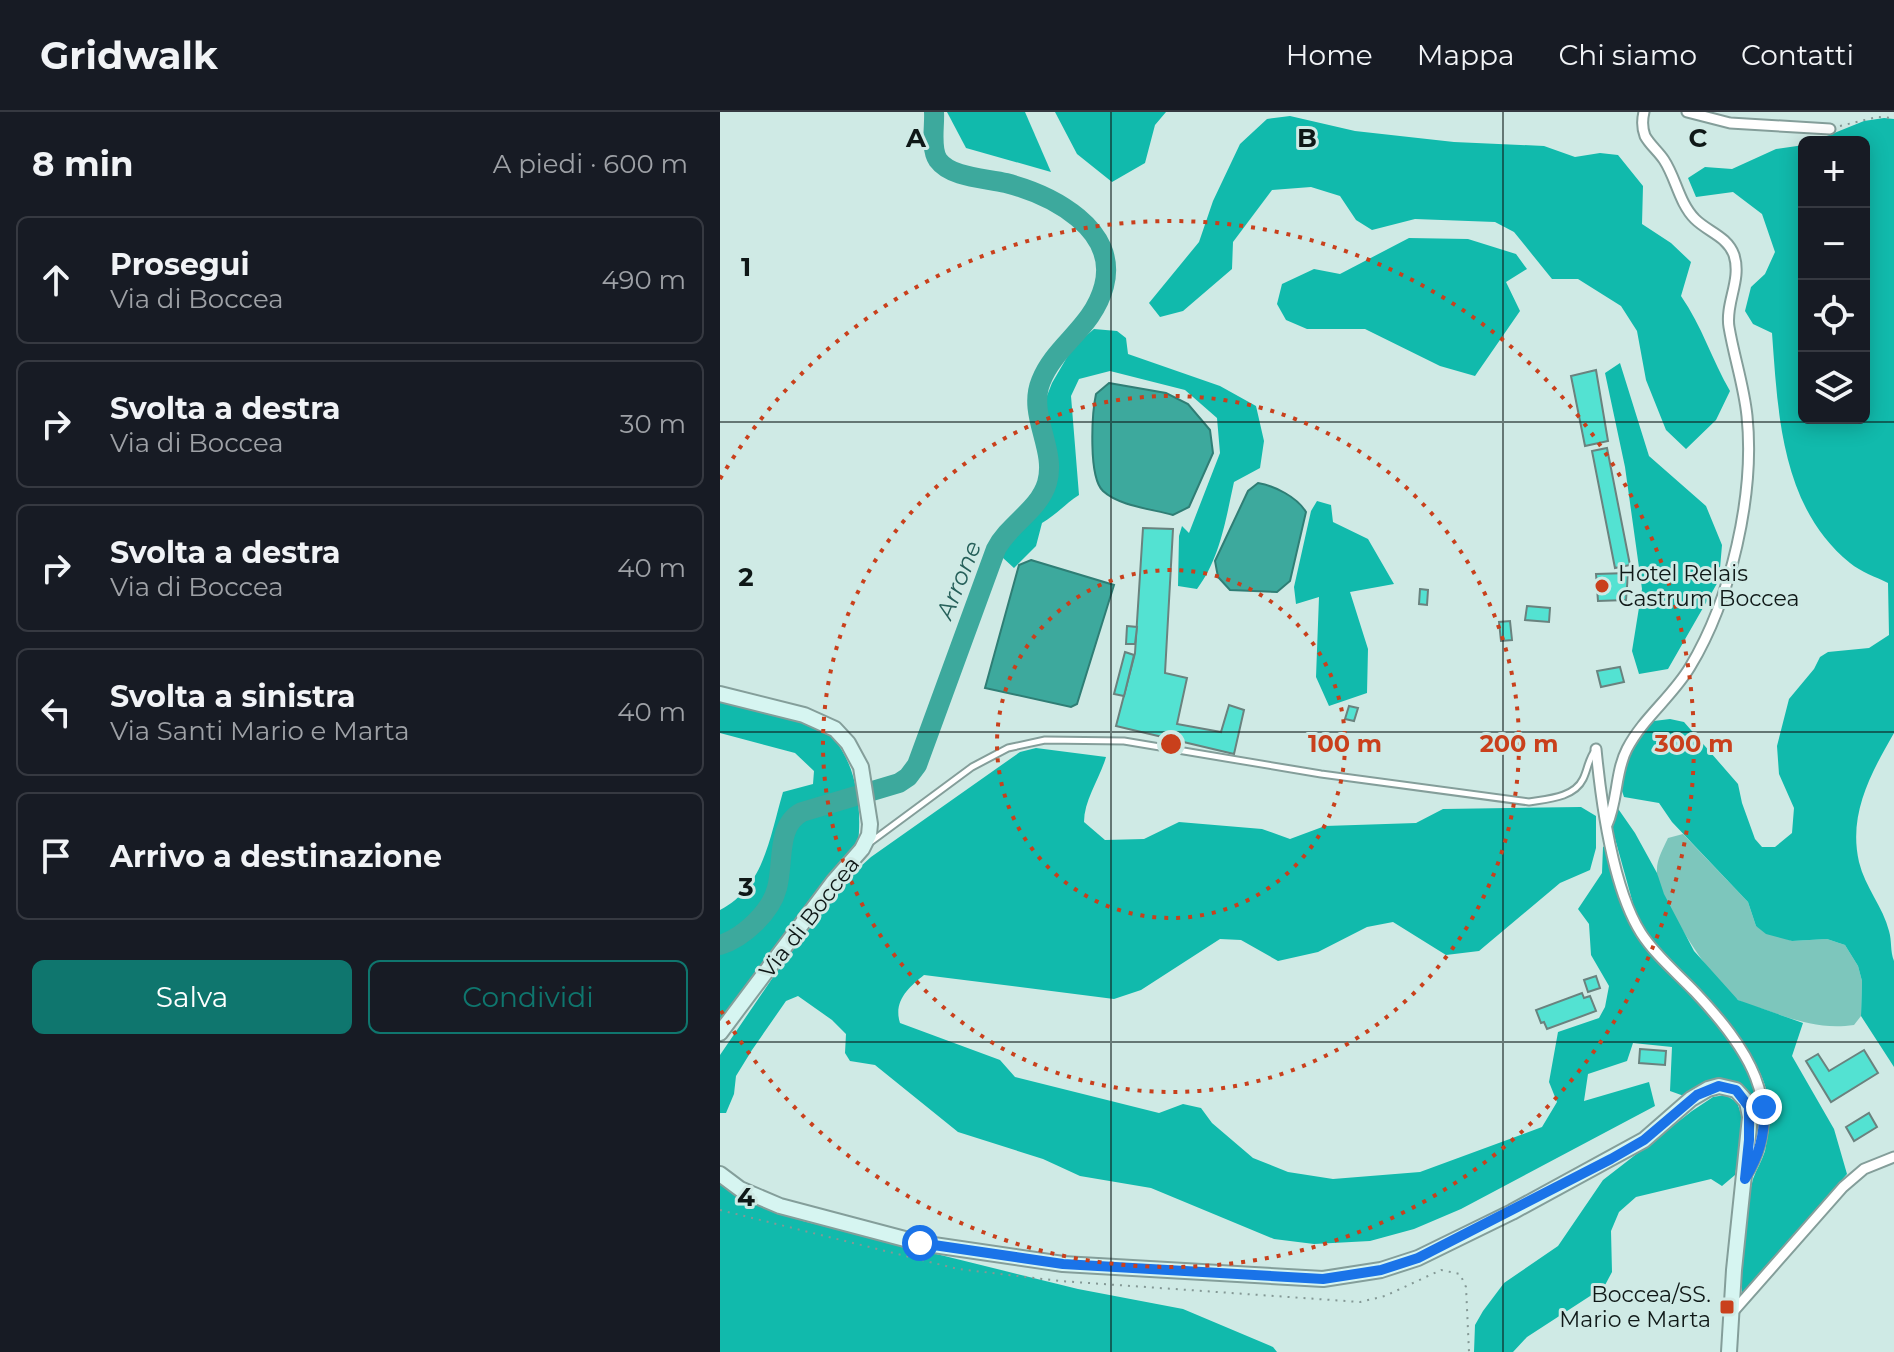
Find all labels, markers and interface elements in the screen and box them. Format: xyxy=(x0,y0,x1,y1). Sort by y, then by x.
text: Gridwalk xyxy=(40,32,218,79)
text: Home xyxy=(1286,38,1373,72)
text: Mappa xyxy=(1417,38,1514,72)
text: Chi siamo xyxy=(1558,38,1697,72)
text: Contatti xyxy=(1741,38,1854,72)
text: A xyxy=(905,122,927,154)
text: B xyxy=(1297,122,1317,154)
text: C xyxy=(1689,122,1708,154)
map controls xyxy=(1798,136,1870,424)
button: + xyxy=(1798,136,1870,208)
text: 8 min xyxy=(32,143,133,185)
text: A piedi · 600 m xyxy=(493,148,688,180)
button: − xyxy=(1798,208,1870,280)
text: Prosegui xyxy=(110,246,249,283)
text: 1 xyxy=(741,251,751,283)
icon: ahead xyxy=(34,258,78,302)
text: 490 m xyxy=(602,264,686,296)
button: locate xyxy=(1798,280,1870,352)
text: Via di Boccea xyxy=(110,283,284,315)
button: layers xyxy=(1798,352,1870,424)
text: Svolta a destra xyxy=(110,390,340,427)
icon: right xyxy=(34,402,78,446)
text: 30 m xyxy=(620,408,686,440)
text: Via di Boccea xyxy=(110,427,284,459)
text: Svolta a destra xyxy=(110,534,340,571)
water label: Arrone xyxy=(929,536,987,625)
icon: right xyxy=(34,546,78,590)
text: 40 m xyxy=(617,552,686,584)
place label: Hotel Relais Castrum Boccea xyxy=(1618,560,1800,612)
text: 2 xyxy=(738,561,754,593)
text: Via di Boccea xyxy=(110,571,284,603)
marker: Hotel Relais Castrum Boccea xyxy=(1593,577,1611,595)
text: Svolta a sinistra xyxy=(110,678,356,715)
icon: left xyxy=(34,690,78,734)
text: 40 m xyxy=(617,696,686,728)
text: Via Santi Mario e Marta xyxy=(110,715,410,747)
text: 100 m xyxy=(1308,729,1382,758)
text: 200 m xyxy=(1480,729,1558,758)
text: 300 m xyxy=(1654,729,1733,758)
centre of rings xyxy=(1157,730,1185,758)
icon: arrive xyxy=(34,834,78,878)
text: Arrivo a destinazione xyxy=(110,838,442,875)
street label: Via di Boccea xyxy=(754,851,865,984)
text: 3 xyxy=(737,871,754,903)
button: Salva xyxy=(32,960,352,1034)
button: Condividi xyxy=(368,960,688,1034)
route end xyxy=(1746,1089,1782,1125)
text: 4 xyxy=(737,1181,755,1213)
route start xyxy=(902,1225,938,1261)
place label: Boccea/SS. Mario e Marta xyxy=(1559,1281,1711,1333)
marker: Boccea/SS. Mario e Marta xyxy=(1718,1298,1736,1316)

